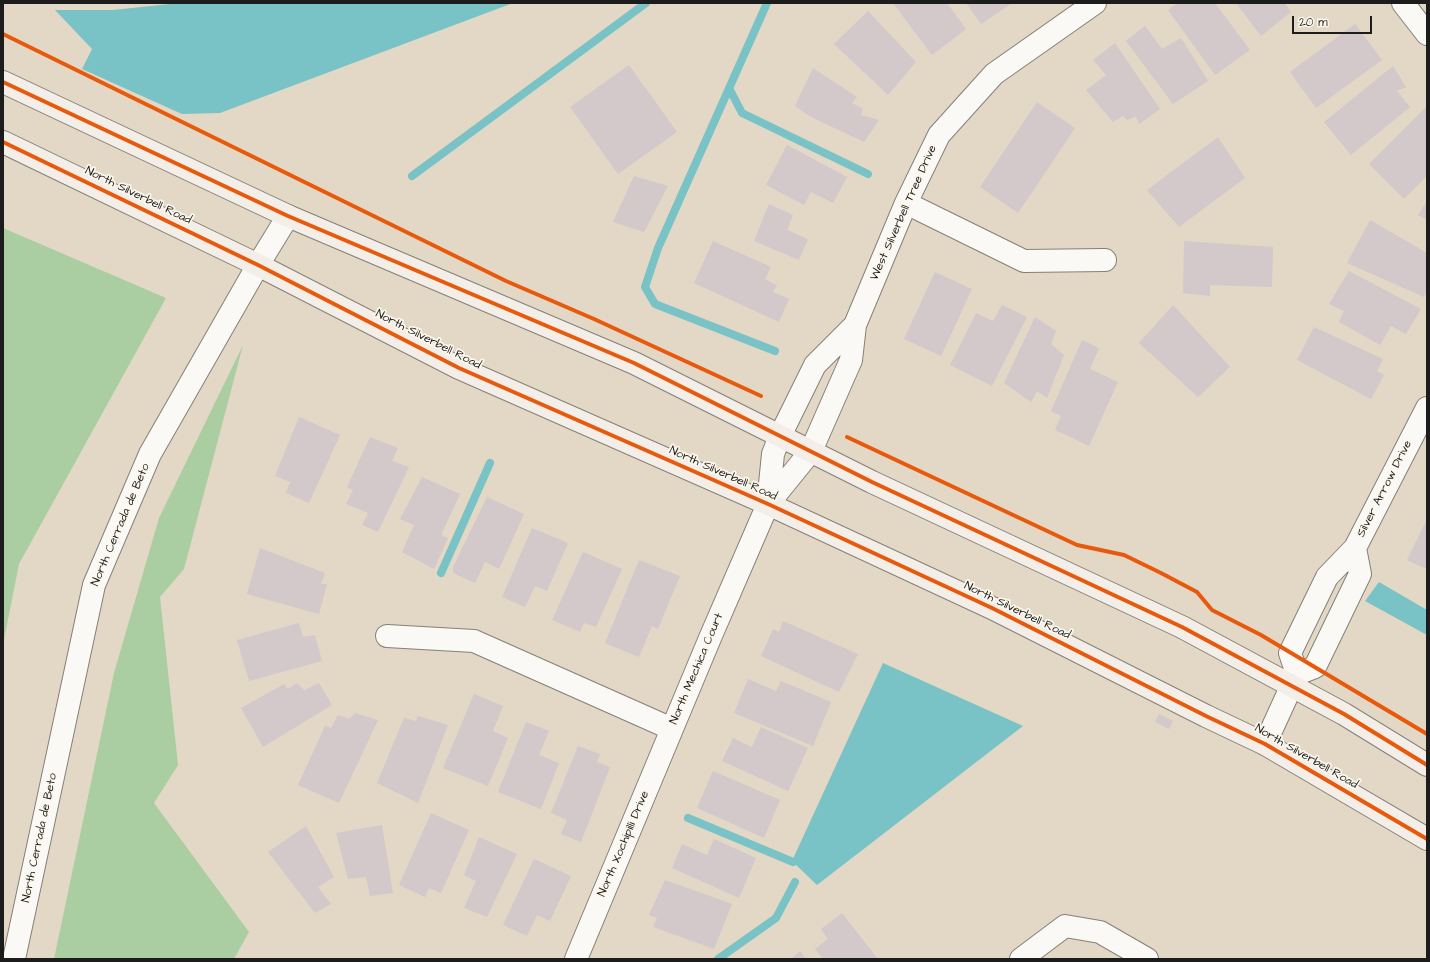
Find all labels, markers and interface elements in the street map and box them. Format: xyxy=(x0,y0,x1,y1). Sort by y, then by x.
scale bar xyxy=(1294,8,1374,34)
text: 20 m xyxy=(1299,14,1328,31)
street label: West Silverbell Tree Drive xyxy=(868,143,940,283)
street label: North Silverbell Road xyxy=(82,164,194,228)
street label: North Silverbell Road xyxy=(373,307,483,373)
street label: Silver Arrow Drive xyxy=(1354,438,1416,540)
street label: North Silverbell Road xyxy=(667,444,779,504)
street label: North Cerrada de Beto xyxy=(89,461,153,589)
street label: North Silverbell Road xyxy=(961,579,1073,643)
street label: North Mechica Court xyxy=(667,611,727,727)
street label: North Silverbell Road xyxy=(1252,722,1360,792)
street label: North Cerrada de Beto xyxy=(19,772,61,904)
street label: North Xochipilli Drive xyxy=(595,789,653,899)

